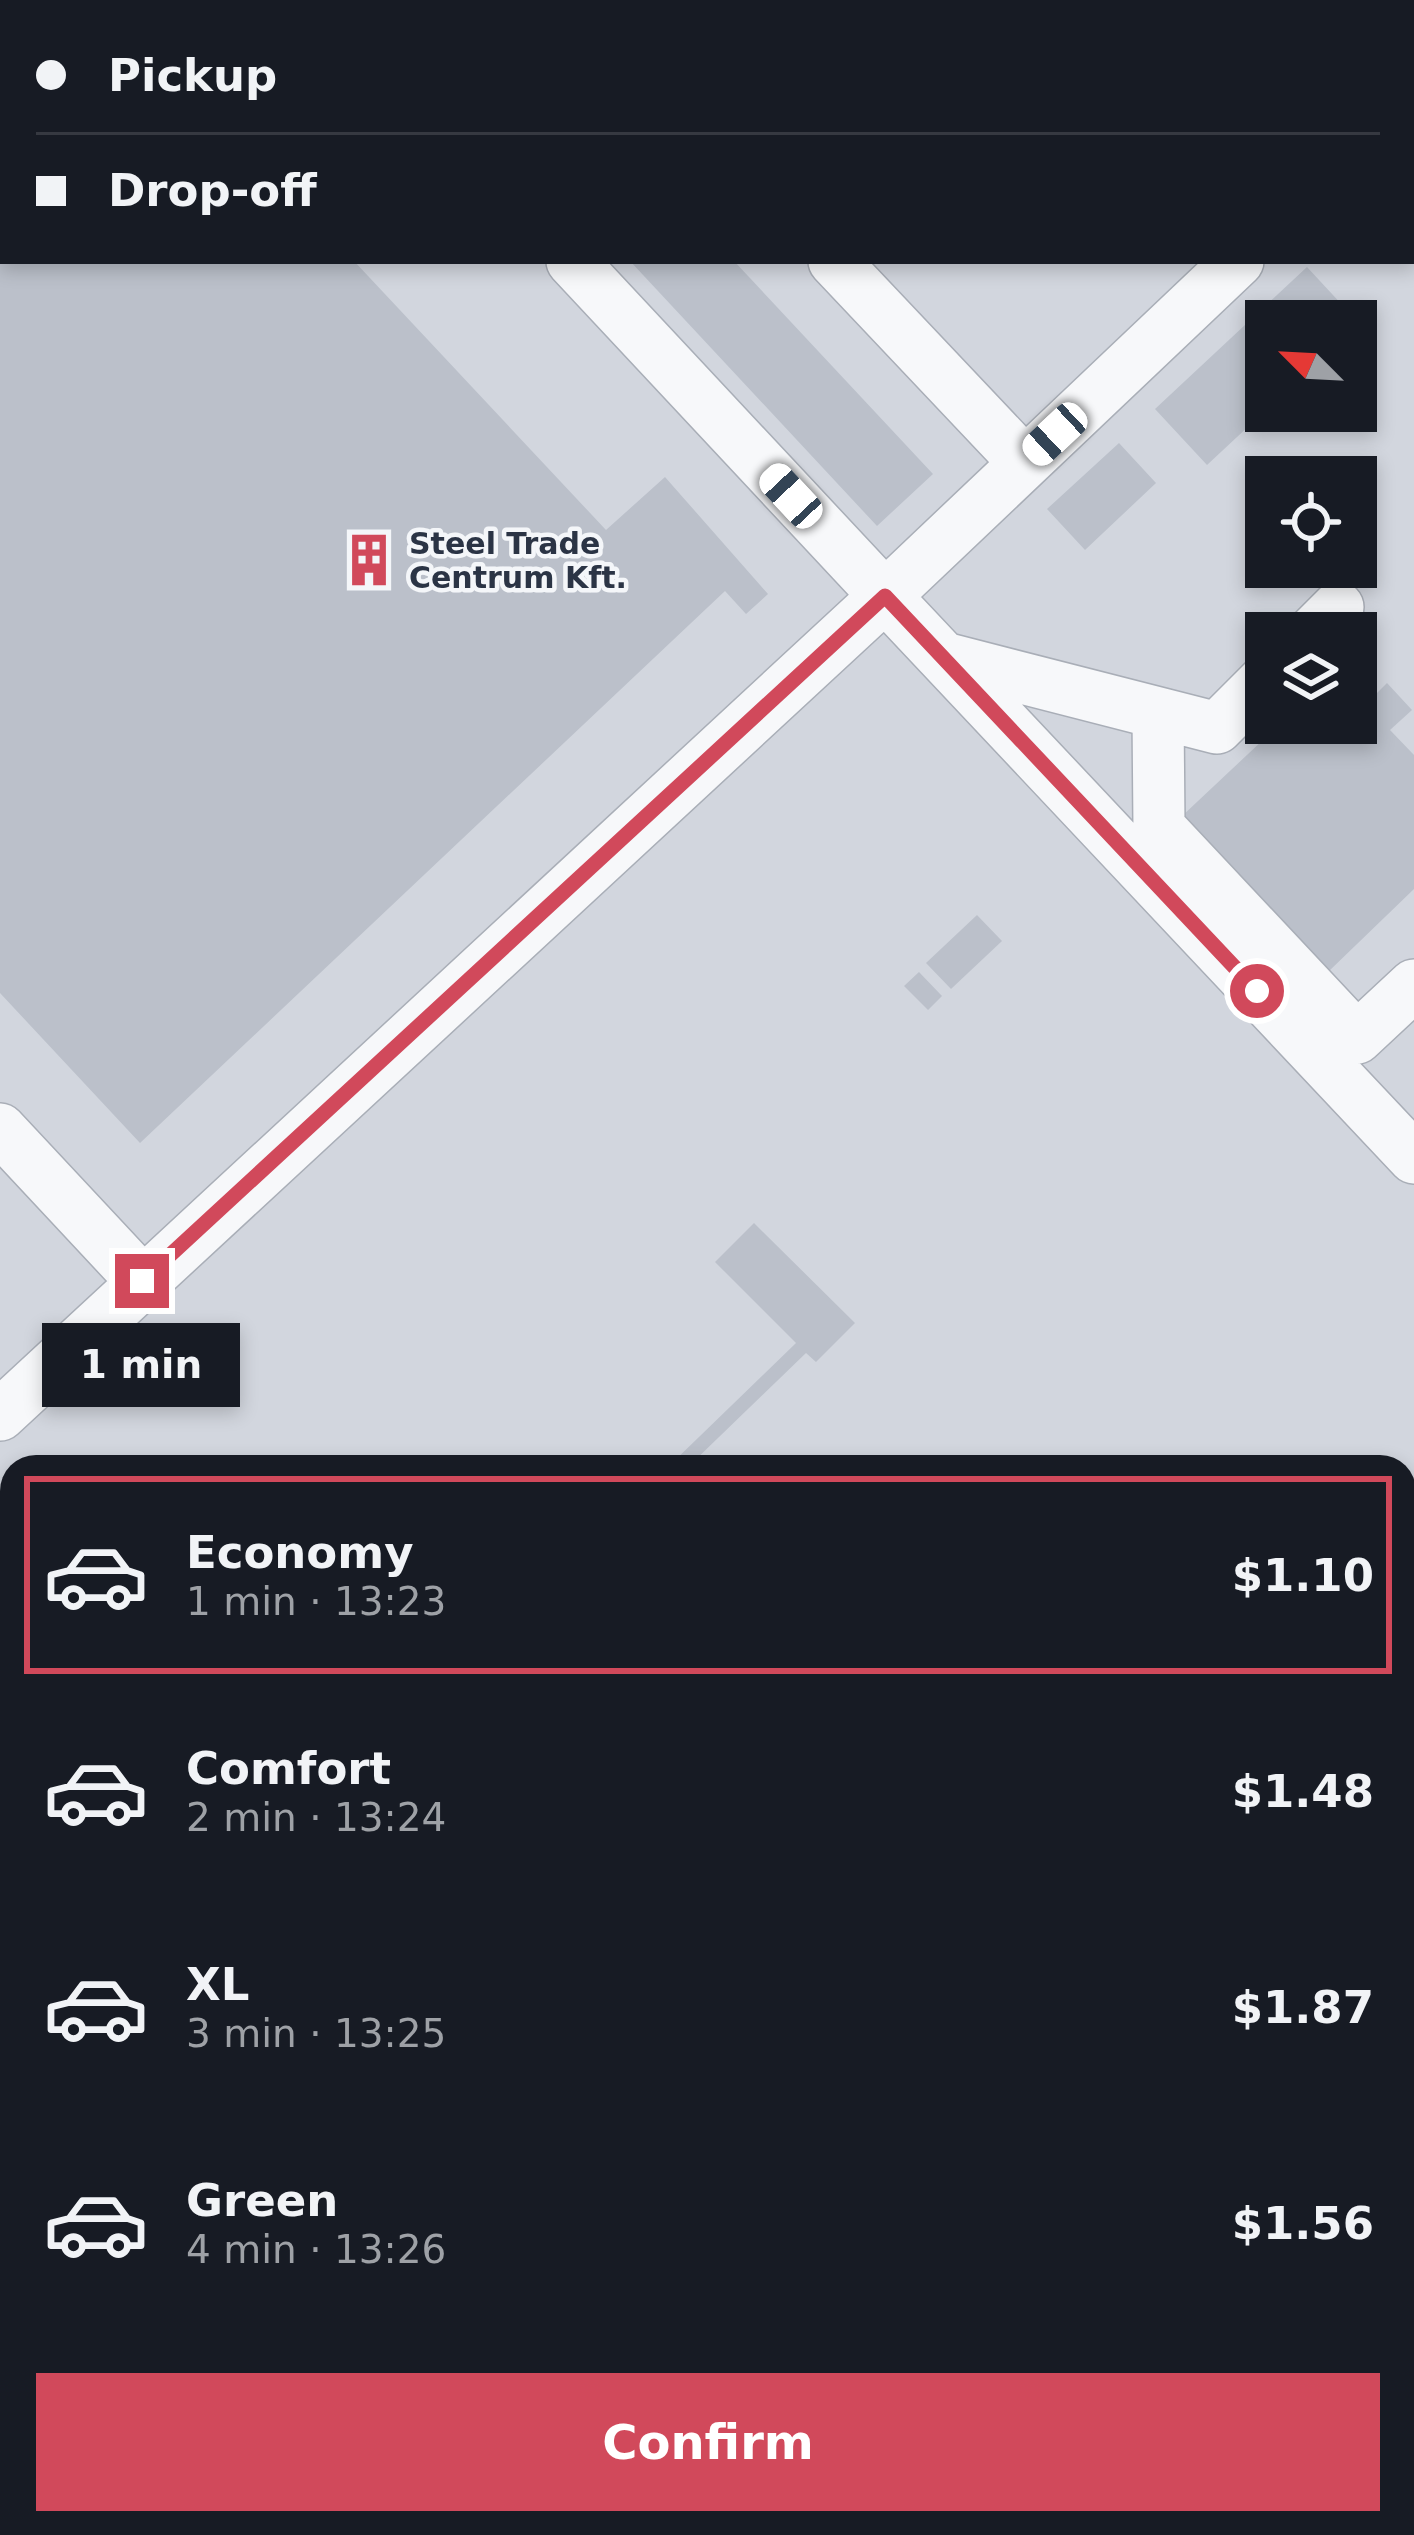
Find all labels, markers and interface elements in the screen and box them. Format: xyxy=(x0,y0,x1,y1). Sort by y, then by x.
text: Pickup xyxy=(108,49,277,102)
text: Drop-off xyxy=(108,164,317,217)
north arrow xyxy=(1245,300,1377,432)
map controls xyxy=(1245,300,1377,744)
car xyxy=(1016,396,1094,472)
button: locate xyxy=(1245,456,1377,588)
car xyxy=(753,457,829,535)
place label: Steel Trade Centrum Kft. xyxy=(409,526,627,595)
building icon: Steel Trade Centrum Kft. xyxy=(340,531,398,589)
button: layers xyxy=(1245,612,1377,744)
route start xyxy=(1230,964,1284,1018)
route end xyxy=(115,1254,169,1308)
callout: 1 min xyxy=(43,1323,241,1407)
text: 1 min xyxy=(80,1342,202,1387)
icon: car xyxy=(42,1521,150,1629)
text: Economy xyxy=(186,1526,414,1579)
text: $1.10 xyxy=(1232,1549,1374,1602)
text: 1 min · 13:23 xyxy=(186,1579,446,1624)
icon: car xyxy=(42,1737,150,1845)
text: Comfort xyxy=(186,1742,391,1795)
text: $1.48 xyxy=(1232,1765,1374,1818)
text: 2 min · 13:24 xyxy=(186,1795,446,1840)
icon: car xyxy=(42,1953,150,2061)
text: XL xyxy=(186,1958,249,2011)
text: $1.87 xyxy=(1232,1981,1374,2034)
text: 3 min · 13:25 xyxy=(186,2011,446,2056)
icon: car xyxy=(42,2169,150,2277)
text: Green xyxy=(186,2174,338,2227)
text: $1.56 xyxy=(1232,2197,1374,2250)
text: 4 min · 13:26 xyxy=(186,2227,446,2272)
button: Confirm xyxy=(36,2373,1380,2511)

